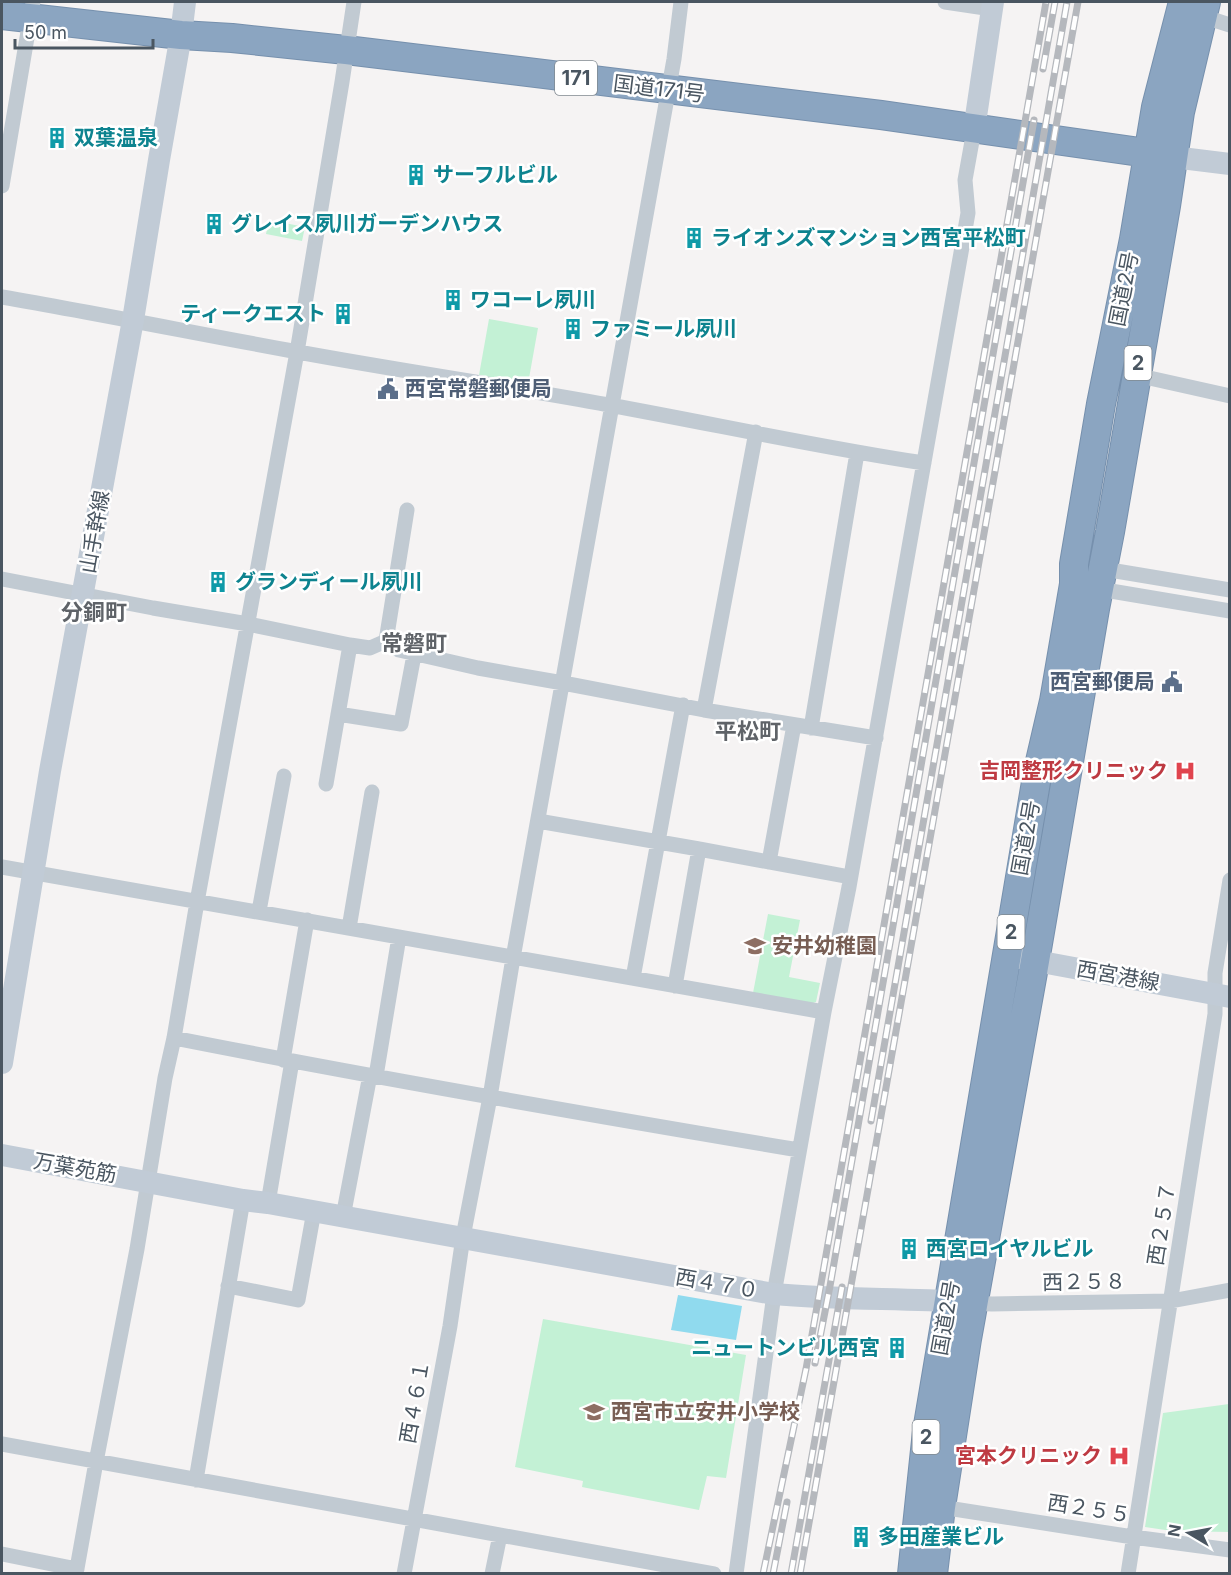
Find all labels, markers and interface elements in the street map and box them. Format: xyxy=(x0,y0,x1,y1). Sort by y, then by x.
scale bar xyxy=(15,12,153,50)
text: 50 m xyxy=(24,22,67,43)
road number: 171 xyxy=(555,61,597,95)
street label: 国道171号 xyxy=(612,70,706,107)
place label: 双葉温泉 xyxy=(74,125,158,150)
building icon: 双葉温泉 xyxy=(45,126,69,150)
place label: サーフルビル xyxy=(433,162,558,187)
building icon: サーフルビル xyxy=(404,163,428,187)
place label: グレイス夙川ガーデンハウス xyxy=(231,211,503,236)
building icon: グレイス夙川ガーデンハウス xyxy=(202,212,226,236)
place label: ライオンズマンション西宮平松町 xyxy=(711,225,1026,250)
building icon: ライオンズマンション西宮平松町 xyxy=(682,226,706,250)
street label: 国道2号 xyxy=(1104,249,1143,328)
place label: ワコーレ夙川 xyxy=(470,287,596,312)
building icon: ワコーレ夙川 xyxy=(441,288,465,312)
place label: ティークエスト xyxy=(180,301,326,326)
building icon: ティークエスト xyxy=(331,302,355,326)
place label: ファミール夙川 xyxy=(590,316,737,341)
building icon: ファミール夙川 xyxy=(561,317,585,341)
road number: 2 xyxy=(1124,346,1152,380)
place label: 西宮常磐郵便局 xyxy=(405,376,552,401)
public building icon: 西宮常磐郵便局 xyxy=(376,377,400,401)
street label: 山手幹線 xyxy=(75,488,114,575)
place label: グランディール夙川 xyxy=(235,569,423,594)
building icon: グランディール夙川 xyxy=(206,570,230,594)
district label: 分銅町 xyxy=(61,599,127,625)
district label: 常磐町 xyxy=(381,630,447,656)
place label: 西宮郵便局 xyxy=(1050,669,1155,694)
public building icon: 西宮郵便局 xyxy=(1160,670,1184,694)
district label: 平松町 xyxy=(715,718,781,744)
place label: 吉岡整形クリニック xyxy=(979,758,1168,783)
hospital icon: 吉岡整形クリニック xyxy=(1173,759,1197,783)
street label: 国道2号 xyxy=(1007,798,1044,877)
road number: 2 xyxy=(998,915,1024,949)
place label: 安井幼稚園 xyxy=(772,933,877,958)
school or university icon: 安井幼稚園 xyxy=(743,934,767,958)
street label: 西宮港線 xyxy=(1075,956,1162,995)
street label: 万葉苑筋 xyxy=(32,1148,119,1187)
street label: 西２５７ xyxy=(1143,1180,1180,1267)
place label: 西宮ロイヤルビル xyxy=(926,1236,1093,1261)
building icon: 西宮ロイヤルビル xyxy=(897,1237,921,1261)
street label: 西４７０ xyxy=(674,1264,761,1303)
street label: 西２５８ xyxy=(1042,1268,1126,1295)
street label: 国道2号 xyxy=(927,1278,964,1357)
place label: ニュートンビル西宮 xyxy=(691,1335,880,1360)
building icon: ニュートンビル西宮 xyxy=(885,1336,909,1360)
street label: 西４６１ xyxy=(395,1358,434,1445)
place label: 西宮市立安井小学校 xyxy=(611,1399,800,1424)
school or university icon: 西宮市立安井小学校 xyxy=(582,1400,606,1424)
road number: 2 xyxy=(912,1420,940,1454)
place label: 宮本クリニック xyxy=(955,1443,1102,1468)
hospital icon: 宮本クリニック xyxy=(1107,1444,1131,1468)
street label: 西２５５ xyxy=(1046,1490,1133,1527)
north arrow xyxy=(1159,1503,1219,1563)
text: N xyxy=(1163,1523,1185,1538)
place label: 多田産業ビル xyxy=(878,1524,1004,1549)
building icon: 多田産業ビル xyxy=(849,1525,873,1549)

